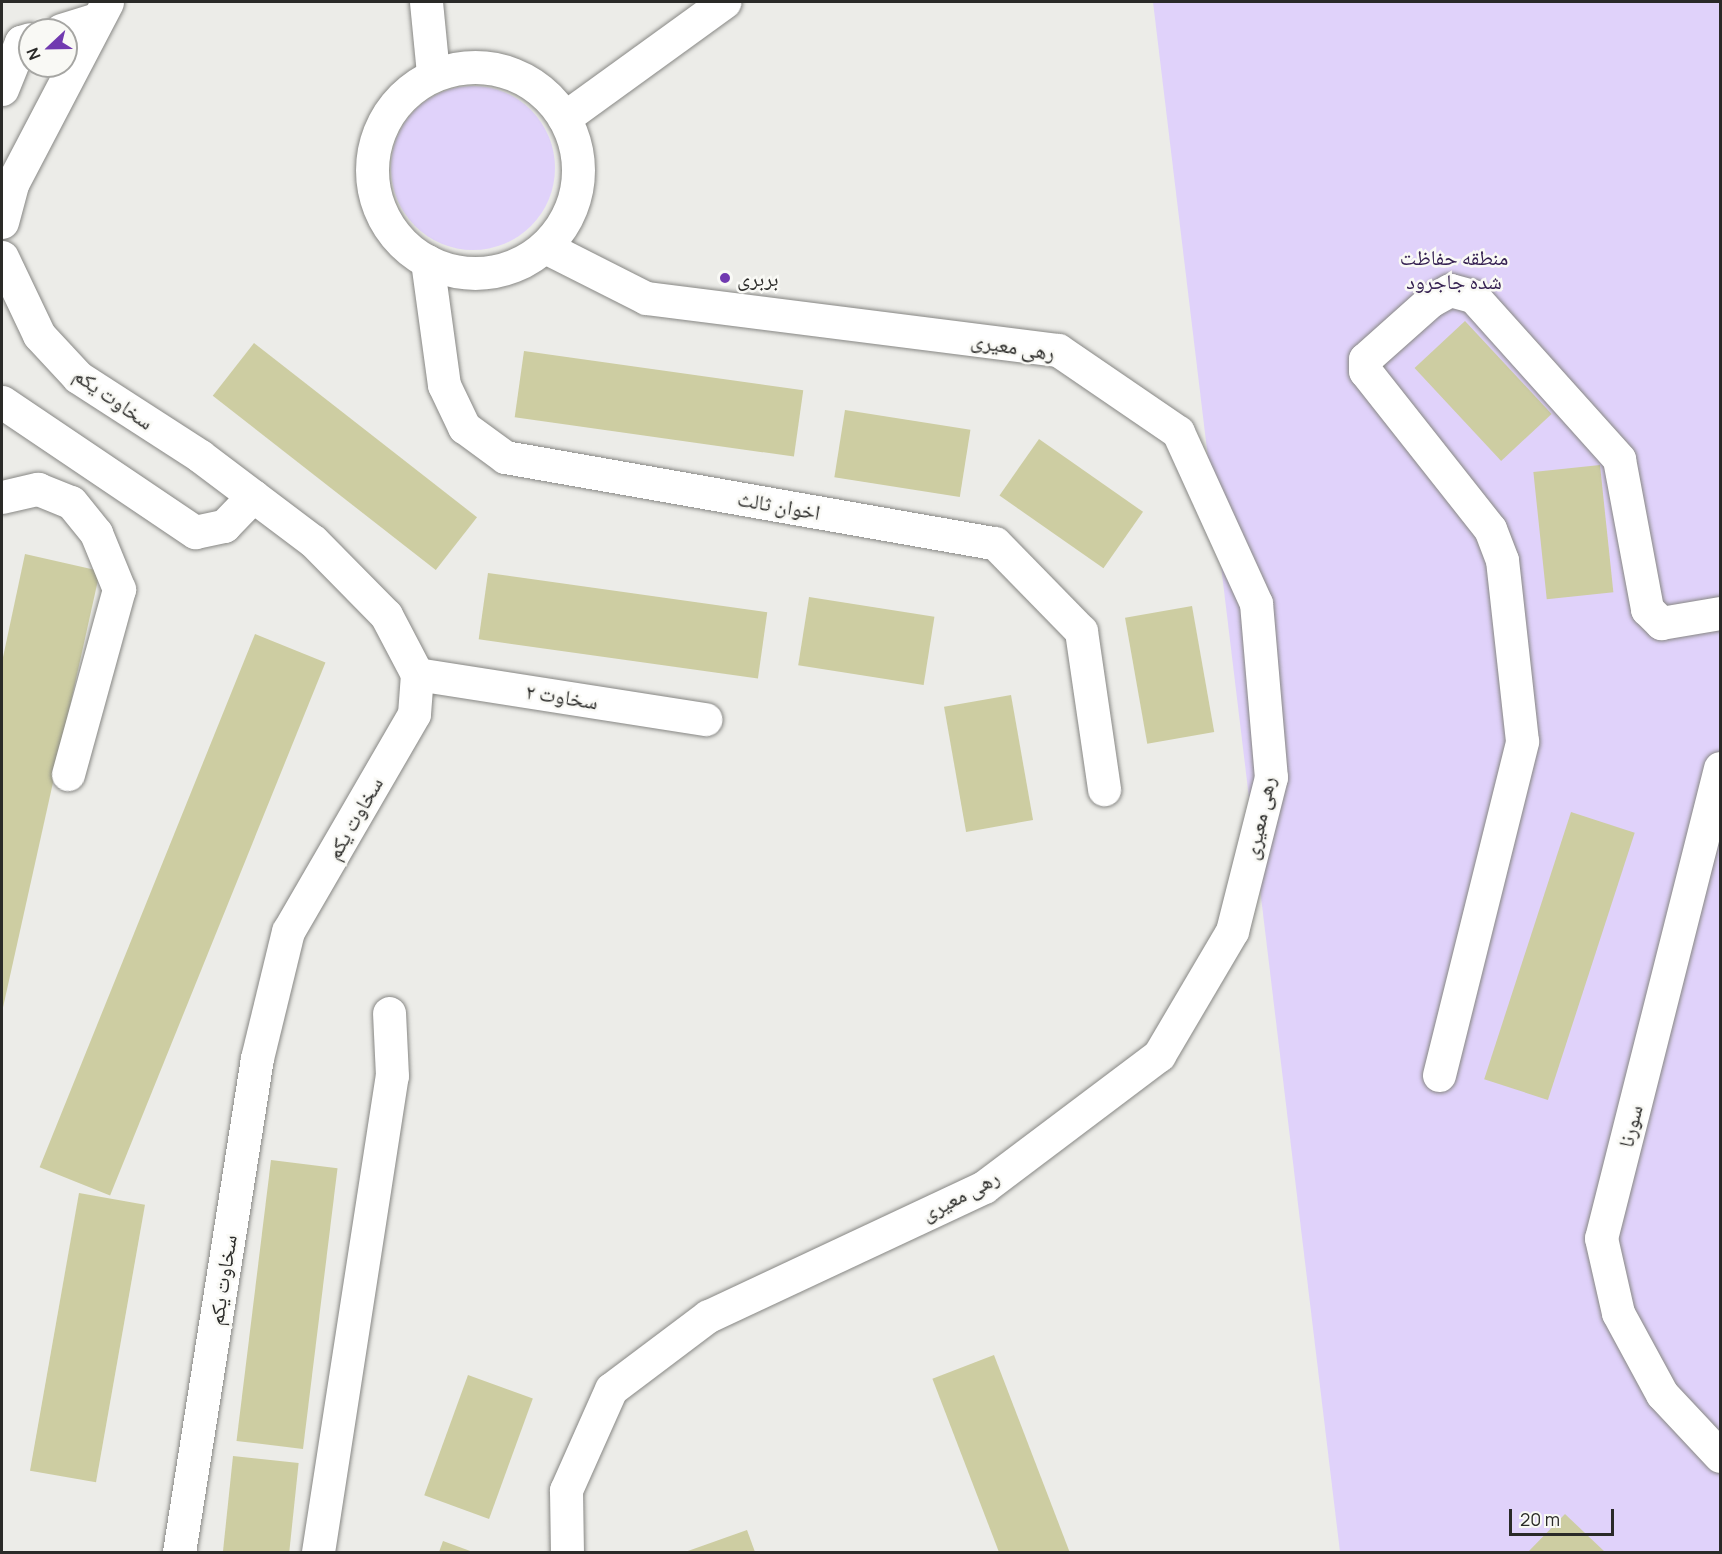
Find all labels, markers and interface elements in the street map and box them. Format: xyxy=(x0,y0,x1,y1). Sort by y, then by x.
north arrow xyxy=(18,18,78,78)
text: N xyxy=(21,45,46,63)
park label: منطقه حفاظت شده جاجرود xyxy=(1400,244,1508,294)
place label: بربری xyxy=(737,265,778,291)
marker: بربری xyxy=(718,271,732,285)
street label: رهی معیری xyxy=(969,327,1057,365)
street label: سخاوت یکم xyxy=(69,361,159,435)
street label: اخوان ثالث xyxy=(736,485,822,525)
street label: سخاوت ۲ xyxy=(524,678,600,714)
street label: سخاوت یکم xyxy=(320,772,388,864)
street label: رهی معیری xyxy=(1238,774,1280,862)
street label: سورنا xyxy=(1613,1102,1647,1150)
street label: رهی معیری xyxy=(917,1164,1003,1226)
street label: سخاوت یکم xyxy=(202,1233,242,1327)
scale bar xyxy=(1512,1497,1617,1535)
text: 20 m xyxy=(1520,1507,1560,1531)

